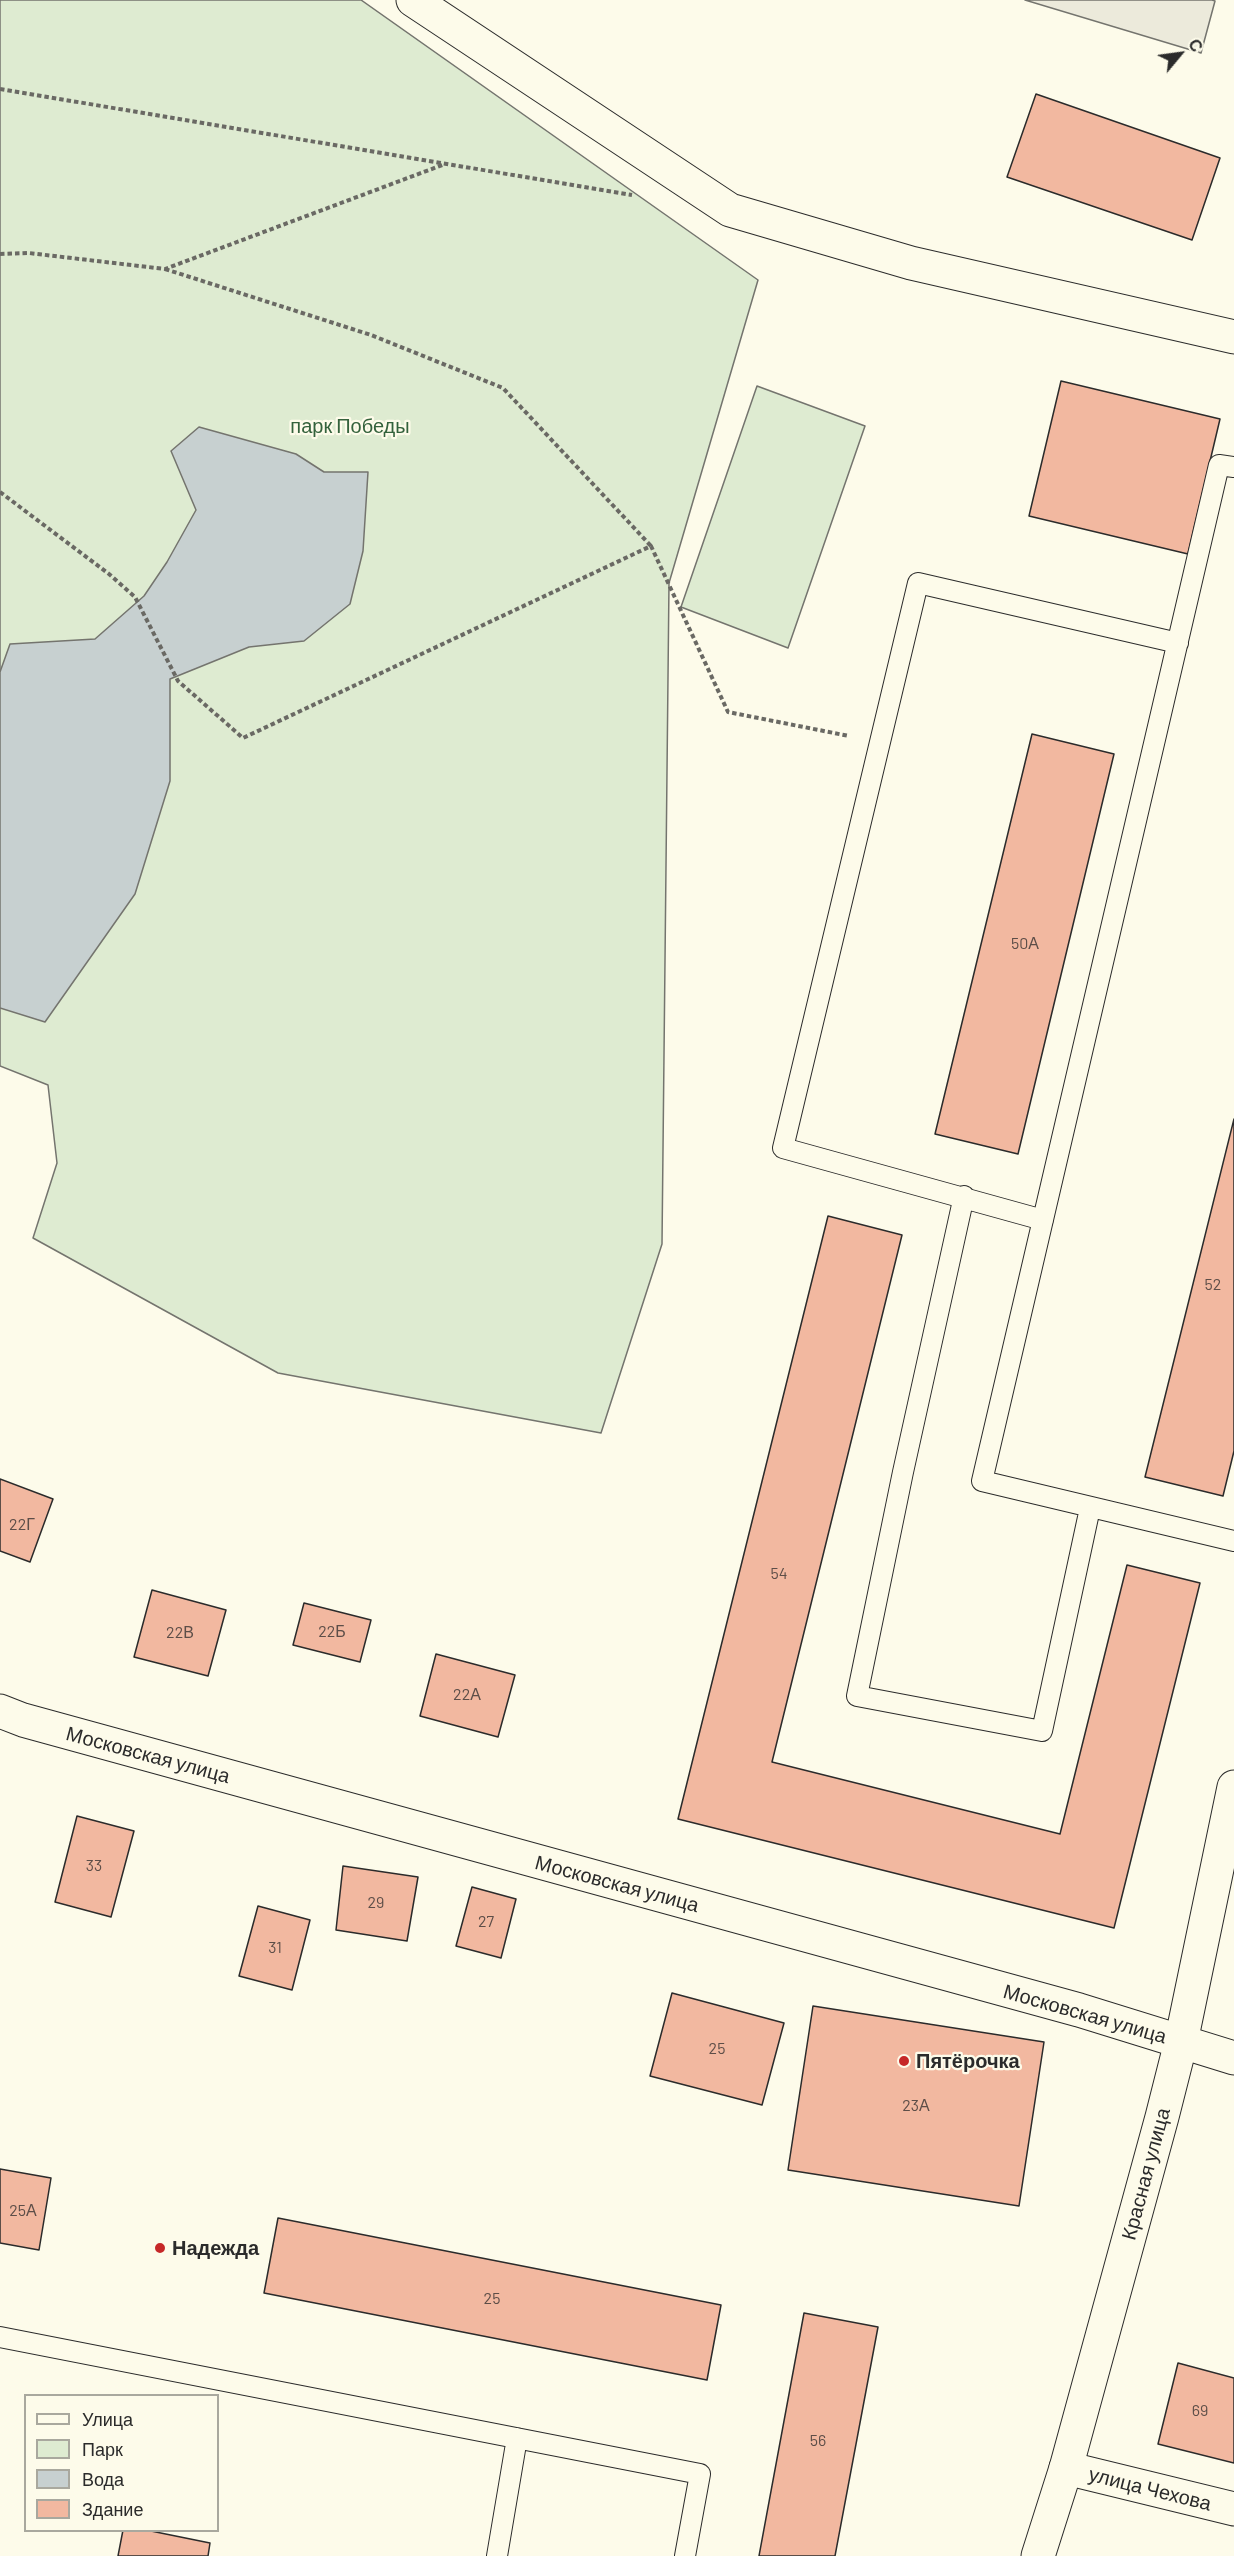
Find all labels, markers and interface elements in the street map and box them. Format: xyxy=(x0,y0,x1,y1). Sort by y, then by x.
north arrow xyxy=(1150,24,1210,84)
text: С xyxy=(1185,35,1207,55)
park label: парк Победы xyxy=(290,414,410,438)
house number: 50А xyxy=(1011,934,1039,954)
house number: 52 xyxy=(1205,1275,1221,1295)
house number: 22Г xyxy=(9,1515,35,1535)
house number: 54 xyxy=(770,1564,788,1584)
house number: 22Б xyxy=(318,1622,346,1642)
house number: 22В xyxy=(166,1623,194,1643)
house number: 22А xyxy=(453,1685,481,1705)
street label: Московская улица xyxy=(63,1722,233,1788)
street label: Московская улица xyxy=(532,1851,702,1917)
house number: 33 xyxy=(86,1856,102,1876)
house number: 29 xyxy=(368,1893,384,1913)
house number: 27 xyxy=(478,1912,494,1932)
house number: 31 xyxy=(268,1938,282,1958)
street label: Московская улица xyxy=(1001,1979,1169,2049)
house number: 25 xyxy=(709,2039,725,2059)
place label: Пятёрочка xyxy=(916,2049,1020,2073)
marker: Пятёрочка xyxy=(897,2054,911,2068)
house number: 23А xyxy=(902,2096,930,2116)
street label: Красная улица xyxy=(1117,2105,1175,2243)
house number: 25А xyxy=(9,2201,37,2221)
place label: Надежда xyxy=(172,2236,259,2260)
marker: Надежда xyxy=(153,2241,167,2255)
house number: 25 xyxy=(484,2289,500,2309)
legend xyxy=(24,2394,219,2532)
house number: 69 xyxy=(1192,2401,1208,2421)
text: Улица xyxy=(82,2408,133,2430)
house number: 56 xyxy=(810,2431,826,2451)
text: Парк xyxy=(82,2438,123,2460)
street label: улица Чехова xyxy=(1086,2462,1214,2516)
text: Вода xyxy=(82,2468,124,2490)
text: Здание xyxy=(82,2498,143,2520)

